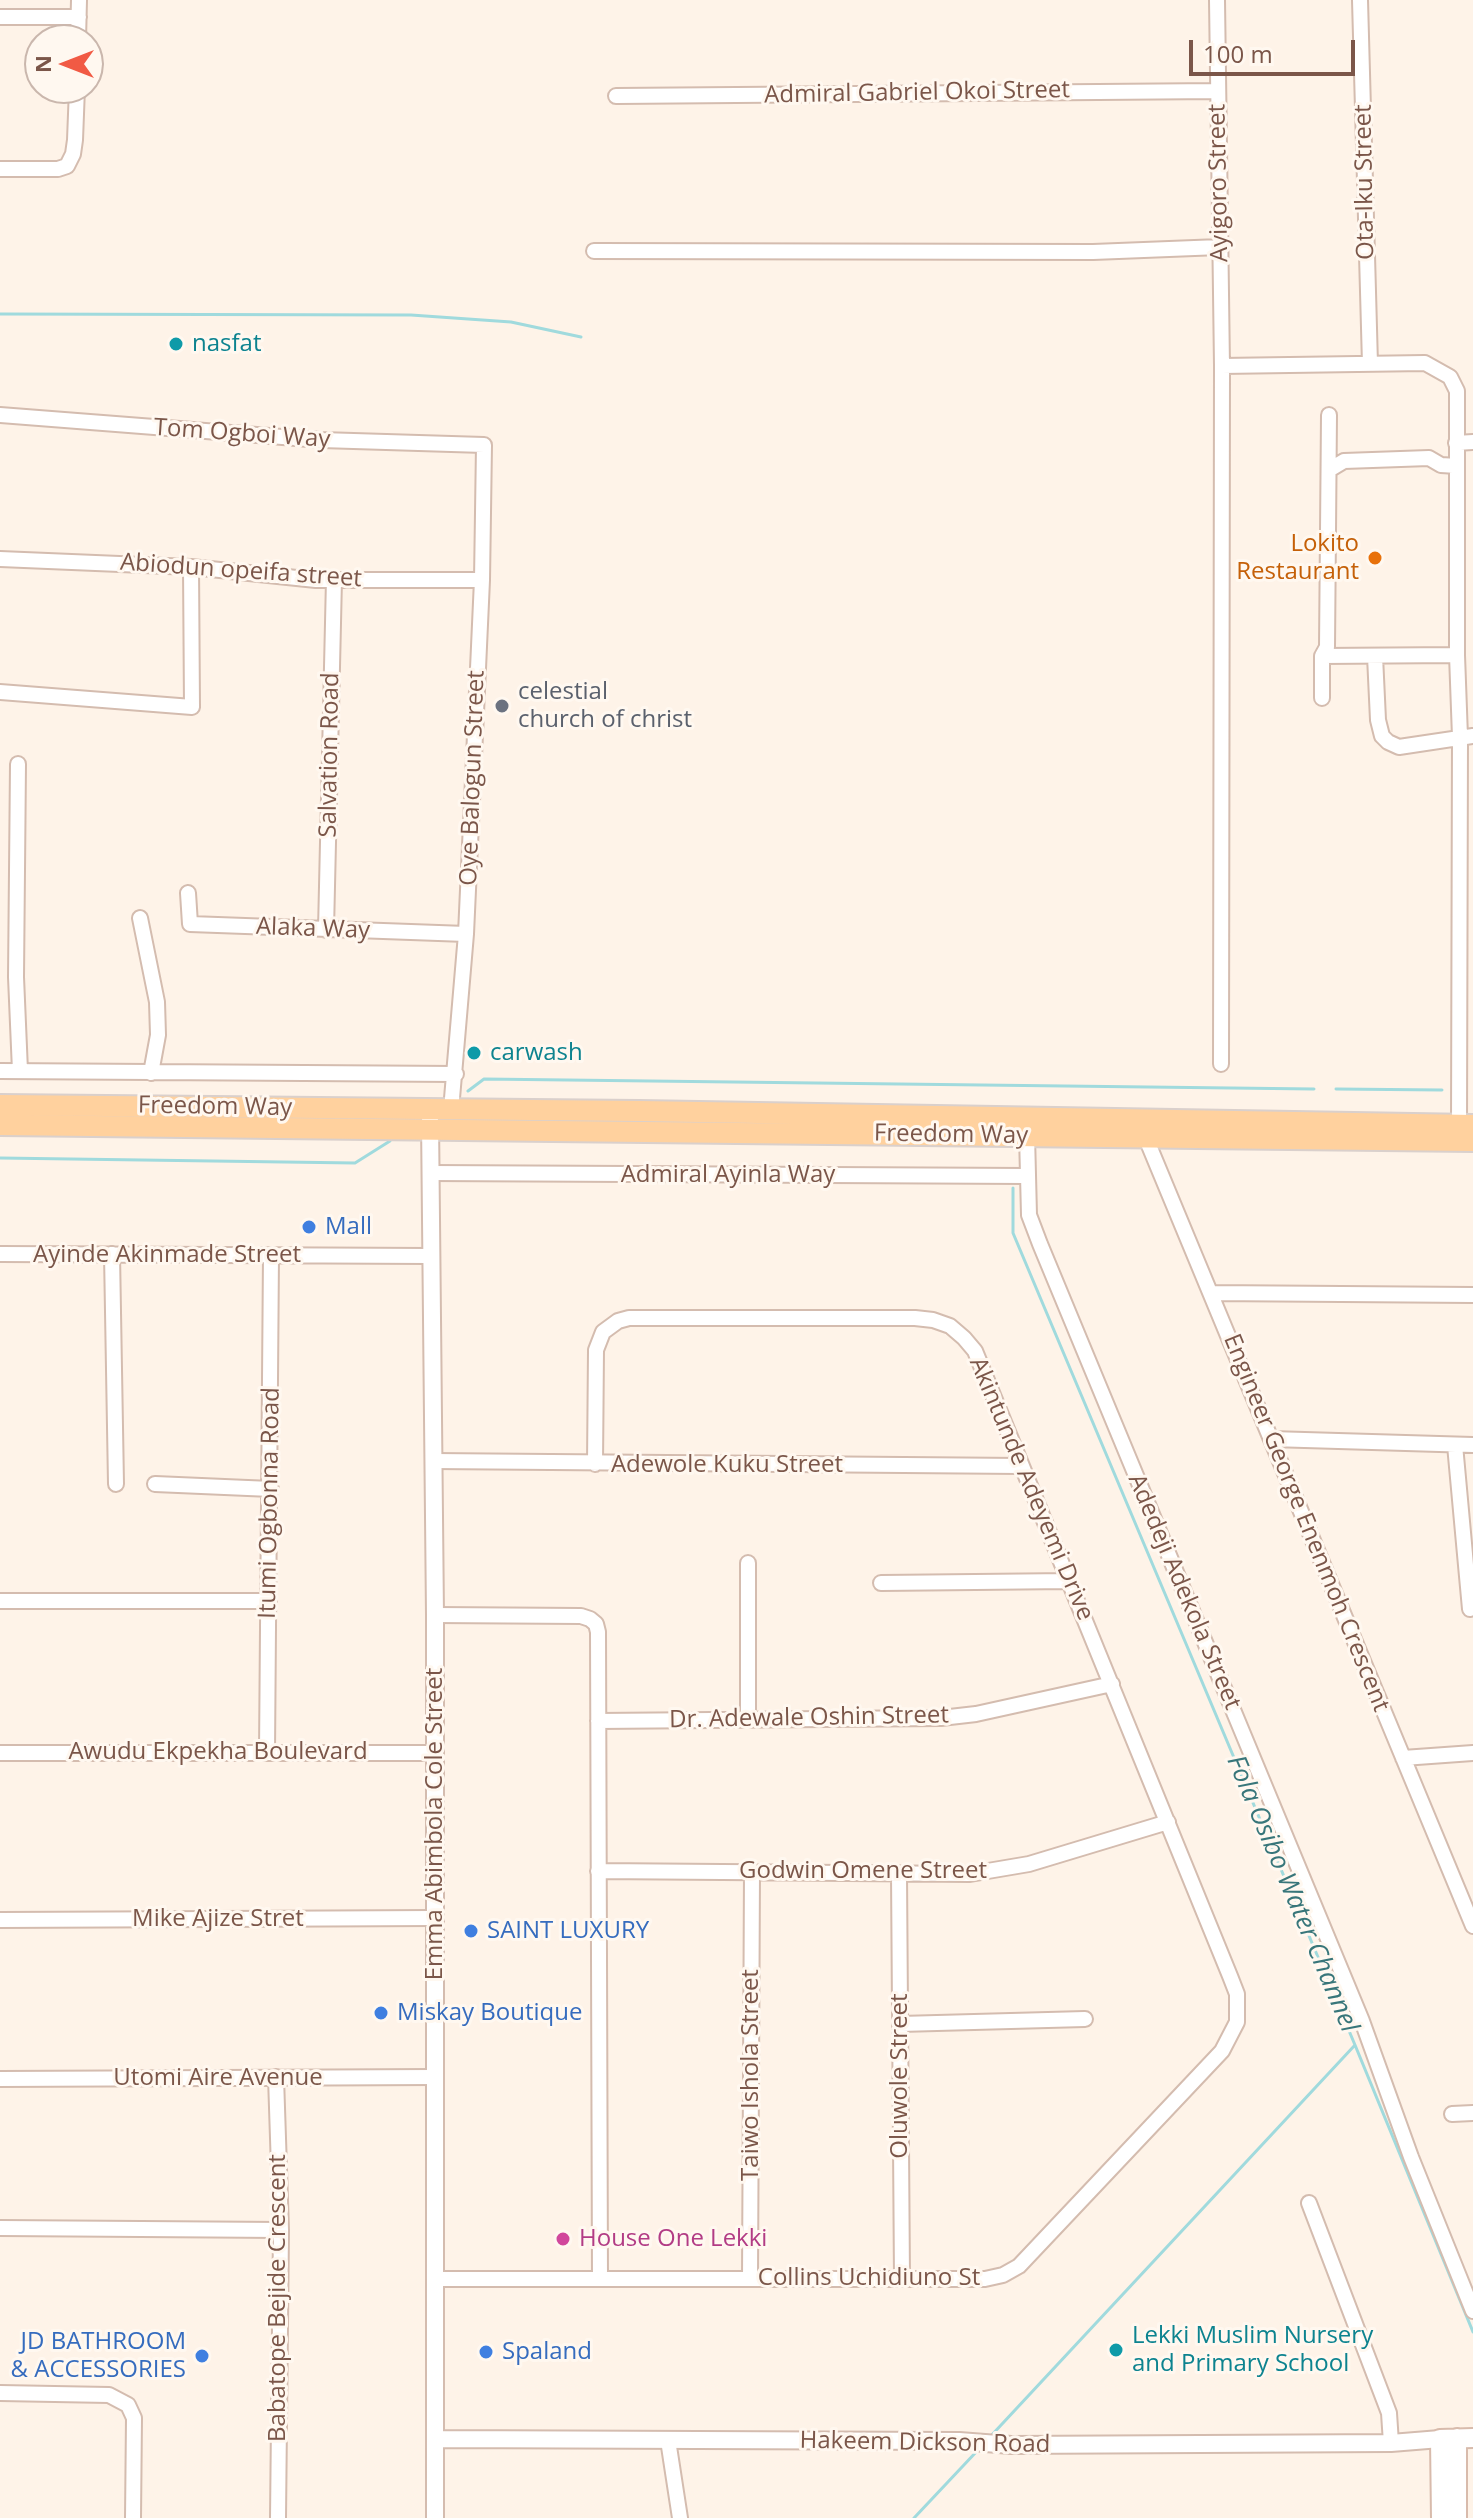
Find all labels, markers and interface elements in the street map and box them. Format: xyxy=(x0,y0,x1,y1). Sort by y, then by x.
north arrow xyxy=(24,24,104,104)
scale bar xyxy=(1193,24,1359,74)
text: 100 m xyxy=(1203,37,1273,70)
text: N xyxy=(27,55,57,73)
street label: Admiral Gabriel Okoi Street xyxy=(764,76,1070,110)
street label: Ayigoro Street xyxy=(1203,104,1235,262)
street label: Ota-Iku Street xyxy=(1349,104,1381,260)
place label: nasfat xyxy=(192,330,261,358)
marker: nasfat xyxy=(167,335,185,353)
street label: Tom Ogboi Way xyxy=(153,413,331,455)
place label: Lokito Restaurant xyxy=(1236,530,1359,586)
street label: Abiodun opeifa street xyxy=(119,548,363,594)
marker: Lokito Restaurant xyxy=(1366,549,1384,567)
street label: Oye Balogun Street xyxy=(455,670,491,886)
street label: Salvation Road xyxy=(314,672,346,838)
place label: celestial church of christ xyxy=(518,678,692,734)
marker: celestial church of christ xyxy=(493,697,511,715)
street label: Alaka Way xyxy=(255,913,371,945)
place label: carwash xyxy=(490,1039,583,1067)
marker: carwash xyxy=(465,1044,483,1062)
street label: Freedom Way xyxy=(138,1091,292,1123)
street label: Freedom Way xyxy=(874,1119,1028,1151)
street label: Admiral Ayinla Way xyxy=(621,1161,835,1189)
place label: Mall xyxy=(325,1213,372,1241)
marker: Mall xyxy=(300,1218,318,1236)
street label: Ayinde Akinmade Street xyxy=(33,1241,301,1269)
street label: Engineer George Enenmoh Crescent xyxy=(1217,1330,1395,1716)
street label: Akintunde Adeyemi Drive xyxy=(962,1353,1100,1625)
street label: Itumi Ogbonna Road xyxy=(254,1387,286,1619)
street label: Adewole Kuku Street xyxy=(611,1451,843,1479)
street label: Adedeji Adekola Street xyxy=(1121,1470,1247,1714)
street label: Emma Abimbola Cole Street xyxy=(421,1668,449,1980)
street label: Dr. Adewale Oshin Street xyxy=(669,1701,949,1735)
street label: Awudu Ekpekha Boulevard xyxy=(68,1738,368,1766)
water label: Fola Osibo Water Channel xyxy=(1219,1751,1365,2037)
street label: Godwin Omene Street xyxy=(739,1857,987,1885)
street label: Mike Ajize Stret xyxy=(132,1905,304,1933)
place label: SAINT LUXURY xyxy=(487,1917,649,1945)
marker: SAINT LUXURY xyxy=(462,1922,480,1940)
street label: Taiwo Ishola Street xyxy=(737,1969,765,2181)
street label: Oluwole Street xyxy=(886,1993,914,2159)
place label: Miskay Boutique xyxy=(397,1999,582,2027)
marker: Miskay Boutique xyxy=(372,2004,390,2022)
street label: Utomi Aire Avenue xyxy=(113,2064,323,2092)
street label: Babatope Bejide Crescent xyxy=(264,2154,292,2442)
place label: House One Lekki xyxy=(579,2225,767,2253)
marker: House One Lekki xyxy=(554,2230,572,2248)
street label: Collins Uchidiuno St xyxy=(758,2264,980,2292)
place label: Lekki Muslim Nursery and Primary School xyxy=(1132,2322,1373,2378)
place label: JD BATHROOM & ACCESSORIES xyxy=(11,2328,186,2384)
place label: Spaland xyxy=(502,2338,592,2366)
marker: Lekki Muslim Nursery and Primary School xyxy=(1107,2341,1125,2359)
marker: Spaland xyxy=(477,2343,495,2361)
marker: JD BATHROOM & ACCESSORIES xyxy=(193,2347,211,2365)
street label: Hakeem Dickson Road xyxy=(799,2426,1051,2460)

